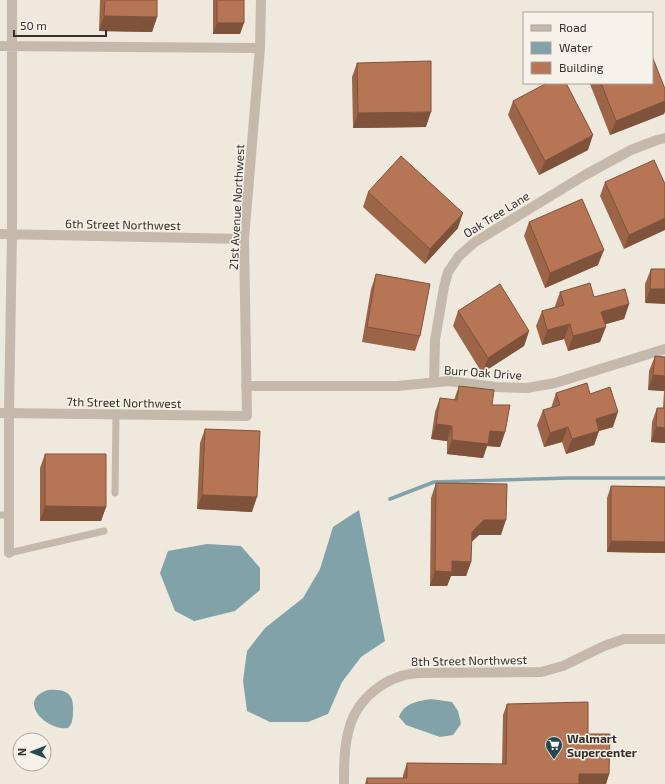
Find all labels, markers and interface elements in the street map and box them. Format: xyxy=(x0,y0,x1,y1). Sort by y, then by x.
scale bar xyxy=(14,12,106,38)
legend xyxy=(523,12,653,84)
text: 50 m xyxy=(20,18,47,32)
text: Road xyxy=(559,20,587,34)
text: Water xyxy=(559,40,593,54)
text: Building xyxy=(559,60,604,74)
street label: 21st Avenue Northwest xyxy=(226,143,246,270)
street label: Oak Tree Lane xyxy=(460,188,532,240)
street label: 6th Street Northwest xyxy=(65,216,181,232)
street label: Burr Oak Drive xyxy=(444,362,522,382)
street label: 7th Street Northwest xyxy=(66,394,182,410)
street label: 8th Street Northwest xyxy=(411,652,528,668)
place label: Walmart Supercenter xyxy=(567,731,637,759)
north arrow xyxy=(12,732,52,772)
supermarket icon: Walmart Supercenter xyxy=(544,735,564,760)
text: N xyxy=(15,748,28,756)

